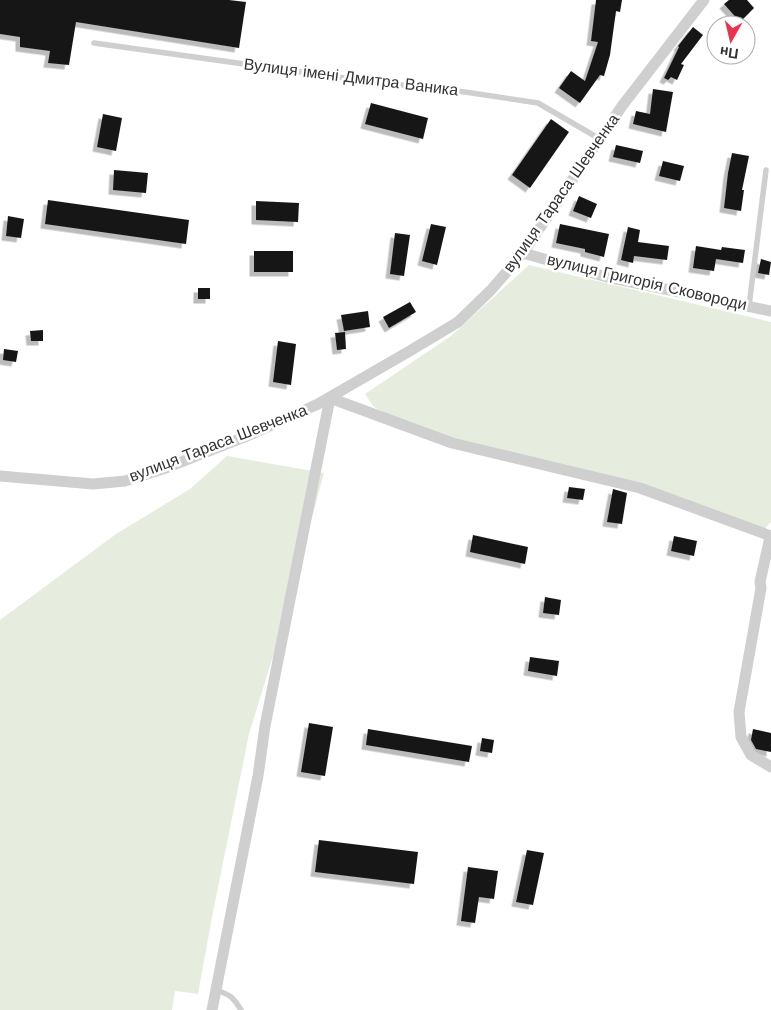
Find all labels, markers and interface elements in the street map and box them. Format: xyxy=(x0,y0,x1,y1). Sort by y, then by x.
north arrow xyxy=(706,15,756,65)
text: Пн xyxy=(719,44,739,62)
street label: Вулиця імені Дмитра Ваника xyxy=(243,54,459,100)
street label: вулиця Тараса Шевченка xyxy=(499,110,623,276)
street label: вулиця Григорія Сковороди xyxy=(545,250,749,314)
street label: вулиця Тараса Шевченка xyxy=(126,400,310,486)

